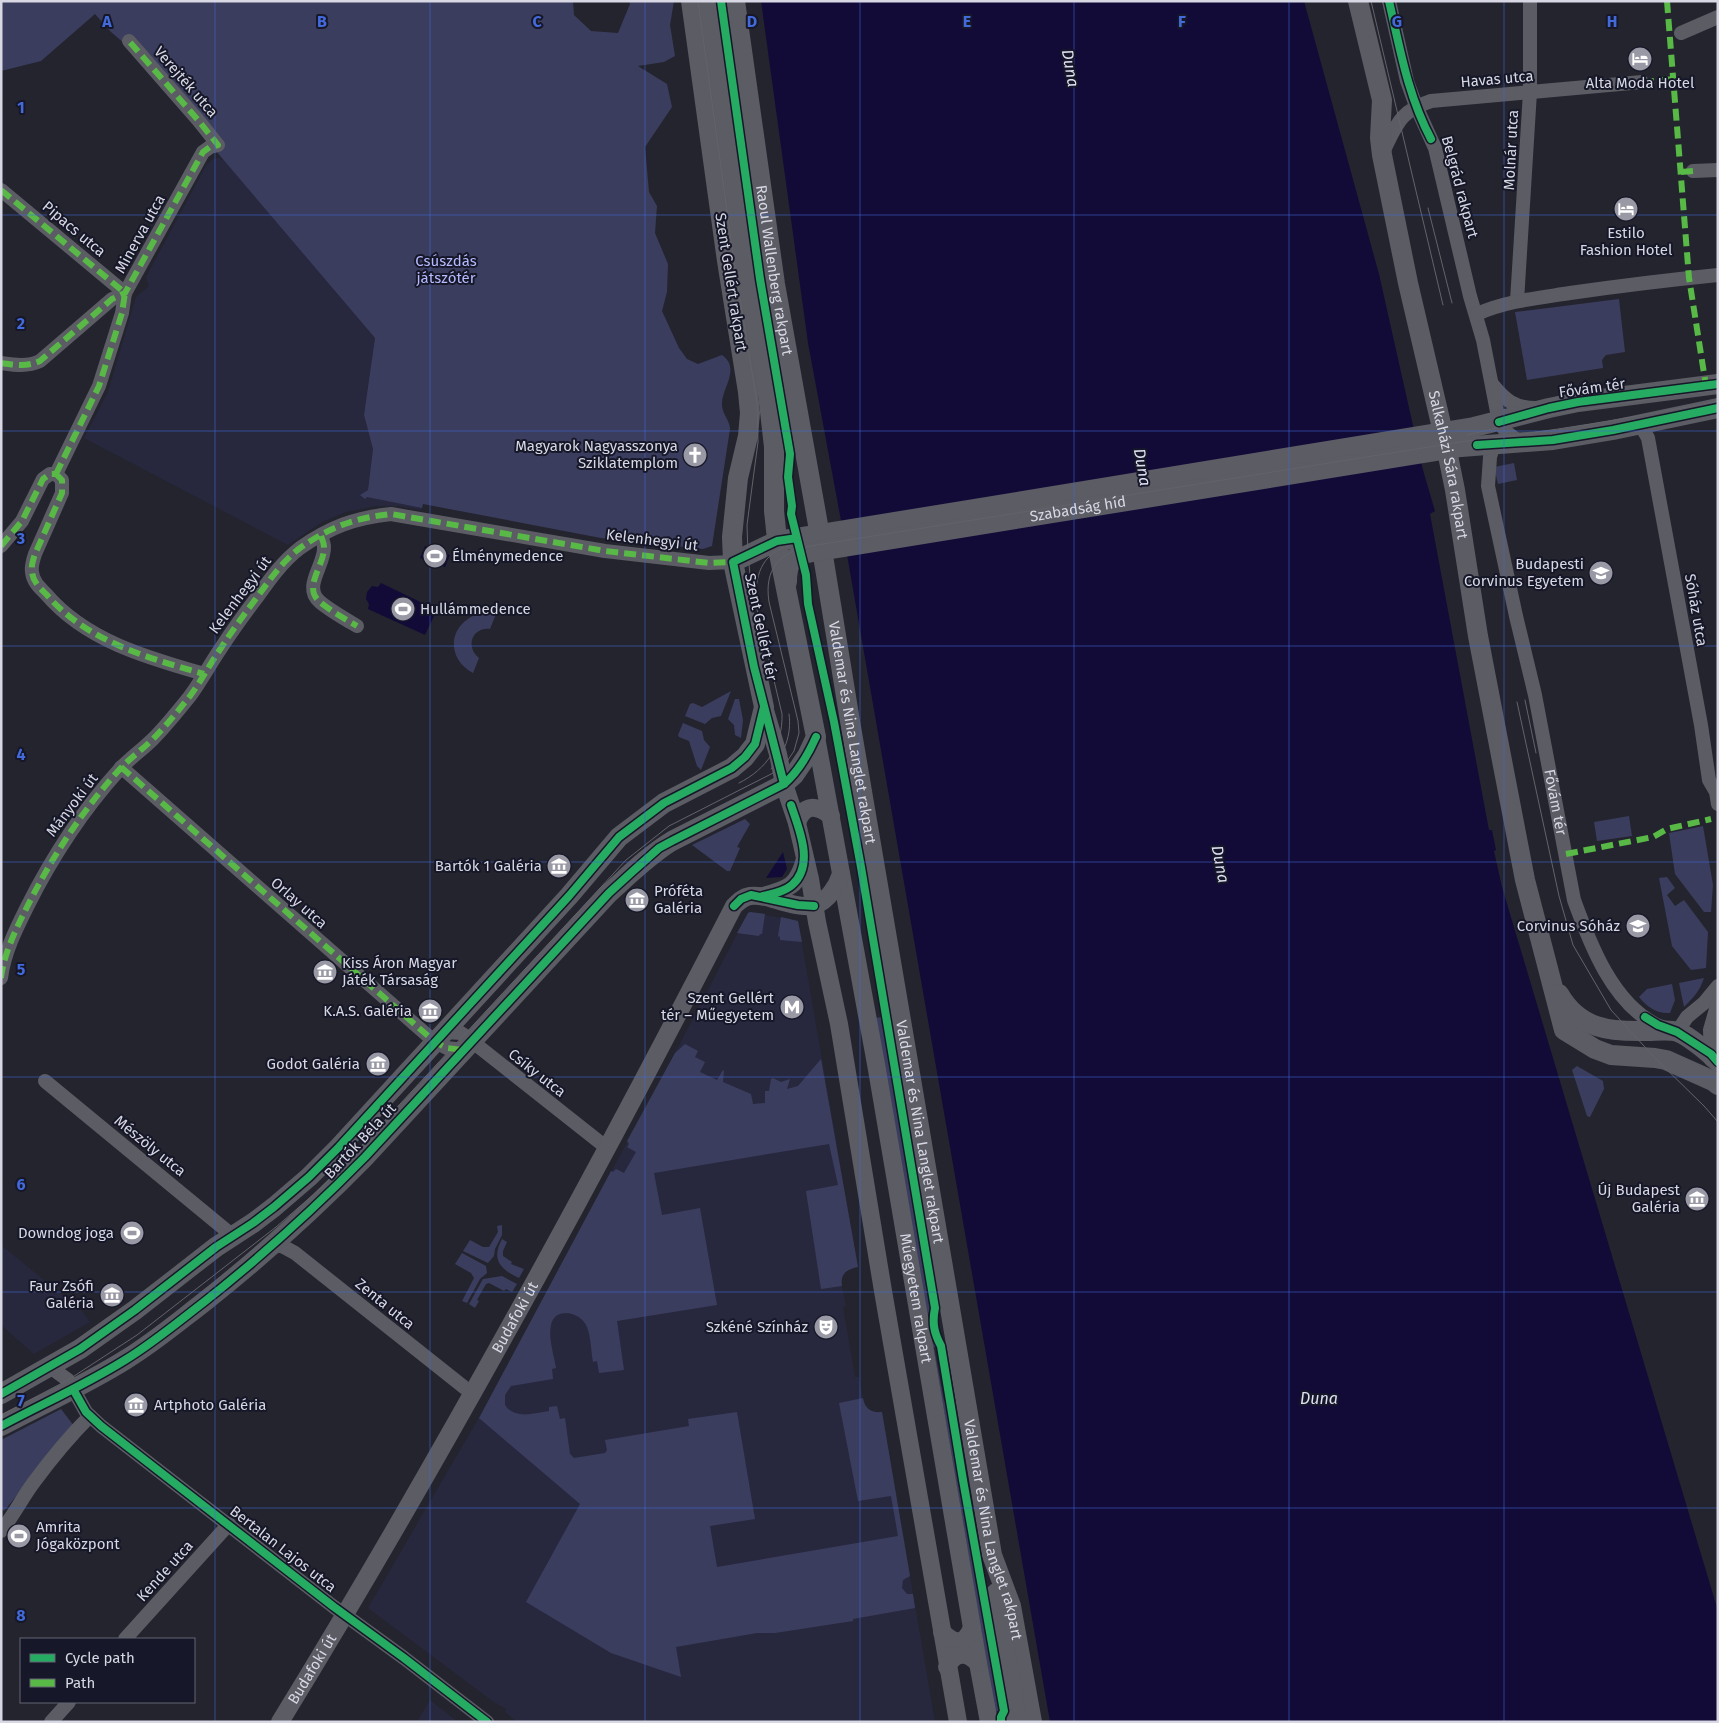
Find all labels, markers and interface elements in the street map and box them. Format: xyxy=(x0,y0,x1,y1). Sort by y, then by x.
text: A xyxy=(101,12,112,31)
text: B xyxy=(317,12,327,31)
text: C xyxy=(532,12,542,31)
text: D xyxy=(747,12,757,31)
text: E xyxy=(963,12,971,31)
text: F xyxy=(1178,12,1186,31)
text: G xyxy=(1392,12,1402,31)
text: H xyxy=(1607,12,1617,31)
street label: Verejték utca xyxy=(150,43,222,121)
hotel icon: Alta Moda Hotel xyxy=(1627,46,1653,72)
water label: Duna xyxy=(1058,48,1083,88)
street label: Havas utca xyxy=(1460,67,1534,91)
place label: Alta Moda Hotel xyxy=(1586,74,1695,92)
text: 1 xyxy=(17,98,25,117)
street label: Molnár utca xyxy=(1500,109,1522,191)
street label: Belgrád rakpart xyxy=(1438,134,1482,241)
street label: Raoul Wallenberg rakpart xyxy=(752,184,797,357)
street label: Minerva utca xyxy=(111,192,169,276)
hotel icon: Estilo Fashion Hotel xyxy=(1613,196,1639,222)
street label: Pipacs utca xyxy=(39,197,109,261)
street label: Szent Gellért rakpart xyxy=(711,212,751,353)
place label: Estilo Fashion Hotel xyxy=(1580,224,1673,259)
park label: Csúszdás játszótér xyxy=(415,252,477,287)
text: 2 xyxy=(17,314,25,333)
street label: Fővám tér xyxy=(1558,374,1627,402)
street label: Salkaházi Sára rakpart xyxy=(1425,389,1472,541)
place label: Magyarok Nagyasszonya Sziklatemplom xyxy=(515,437,678,472)
church icon: Magyarok Nagyasszonya Sziklatemplom xyxy=(682,442,708,468)
water label: Duna xyxy=(1130,447,1155,487)
street label: Szabadság híd xyxy=(1029,492,1127,526)
street label: Kelenhegyi út xyxy=(605,525,700,555)
text: 3 xyxy=(16,529,25,548)
sports icon: Élménymedence xyxy=(422,543,448,569)
place label: Élménymedence xyxy=(452,547,563,565)
street label: Kelenhegyi út xyxy=(205,552,275,637)
place label: Budapesti Corvinus Egyetem xyxy=(1464,555,1584,590)
school or university icon: Budapesti Corvinus Egyetem xyxy=(1588,560,1614,586)
street label: Szent Gellért tér xyxy=(741,571,781,683)
street label: Sóház utca xyxy=(1681,572,1711,648)
sports icon: Hullámmedence xyxy=(390,596,416,622)
place label: Hullámmedence xyxy=(420,600,531,618)
street label: Valdemar és Nina Langlet rakpart xyxy=(825,620,880,846)
text: 4 xyxy=(16,745,26,764)
street label: Fővám tér xyxy=(1540,768,1571,837)
street label: Mányoki út xyxy=(42,769,102,840)
water label: Duna xyxy=(1208,844,1233,884)
museum icon: Bartók 1 Galéria xyxy=(546,853,572,879)
place label: Bartók 1 Galéria xyxy=(435,857,542,875)
street label: Orlay utca xyxy=(267,874,331,932)
place label: Próféta Galéria xyxy=(654,882,703,917)
museum icon: Próféta Galéria xyxy=(624,887,650,913)
school or university icon: Corvinus Sóház xyxy=(1625,913,1651,939)
place label: Corvinus Sóház xyxy=(1517,917,1620,935)
place label: Kiss Áron Magyar Játék Társaság xyxy=(342,954,457,989)
museum icon: Kiss Áron Magyar Játék Társaság xyxy=(312,959,338,985)
text: 5 xyxy=(17,960,26,979)
place label: Szent Gellért tér – Műegyetem xyxy=(661,989,775,1024)
metro station icon: Szent Gellért tér – Műegyetem xyxy=(779,994,805,1020)
museum icon: K.A.S. Galéria xyxy=(417,998,443,1024)
place label: K.A.S. Galéria xyxy=(323,1002,412,1020)
street label: Valdemar és Nina Langlet rakpart xyxy=(892,1019,948,1245)
street label: Csíky utca xyxy=(505,1045,569,1101)
museum icon: Godot Galéria xyxy=(365,1051,391,1077)
place label: Godot Galéria xyxy=(267,1055,360,1073)
street label: Bartók Béla út xyxy=(320,1099,400,1182)
street label: Mészöly utca xyxy=(111,1112,189,1180)
text: 6 xyxy=(16,1175,26,1194)
place label: Új Budapest Galéria xyxy=(1597,1181,1681,1216)
museum icon: Új Budapest Galéria xyxy=(1684,1186,1710,1212)
sports icon: Downdog joga xyxy=(119,1220,145,1246)
place label: Downdog joga xyxy=(18,1224,114,1242)
street label: Műegyetem rakpart xyxy=(896,1232,936,1365)
street label: Zenta utca xyxy=(352,1275,418,1333)
place label: Faur Zsófi Galéria xyxy=(29,1277,94,1312)
street label: Budafoki út xyxy=(488,1278,542,1356)
museum icon: Faur Zsófi Galéria xyxy=(99,1282,125,1308)
theatre icon: Szkéné Színház xyxy=(813,1314,839,1340)
place label: Szkéné Színház xyxy=(706,1318,808,1336)
water label: Duna xyxy=(1300,1389,1338,1408)
text: 7 xyxy=(17,1391,25,1410)
museum icon: Artphoto Galéria xyxy=(123,1392,149,1418)
place label: Artphoto Galéria xyxy=(154,1396,266,1414)
street label: Valdemar és Nina Langlet rakpart xyxy=(960,1418,1026,1642)
street label: Bertalan Lajos utca xyxy=(226,1502,340,1596)
place label: Amrita Jógaközpont xyxy=(36,1518,120,1553)
sports icon: Amrita Jógaközpont xyxy=(6,1523,32,1549)
street label: Kende utca xyxy=(133,1537,197,1605)
text: 8 xyxy=(16,1606,26,1625)
street label: Budafoki út xyxy=(284,1630,341,1707)
legend xyxy=(20,1638,195,1703)
text: Cycle path xyxy=(65,1649,135,1667)
text: Path xyxy=(65,1674,95,1692)

